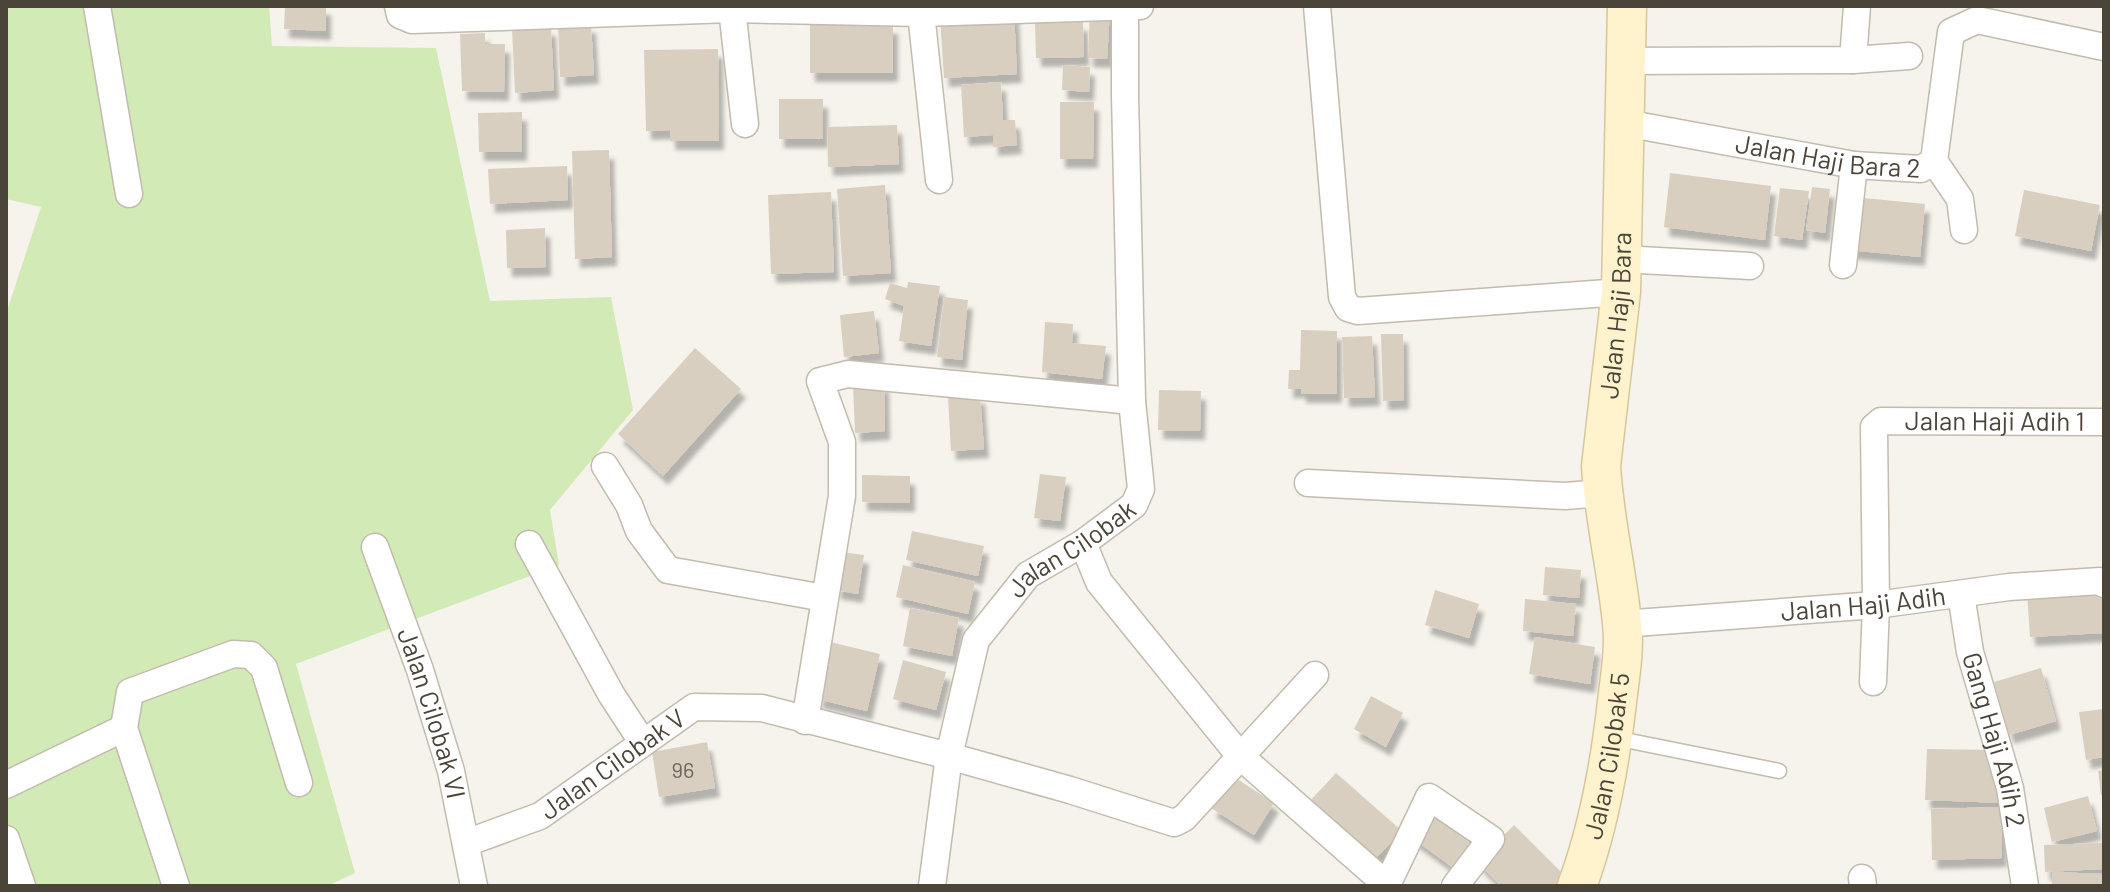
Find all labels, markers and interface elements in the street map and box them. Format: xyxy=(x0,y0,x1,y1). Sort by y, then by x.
street label: Jalan Haji Bara 2 xyxy=(1733,127,1921,183)
street label: Jalan Haji Bara xyxy=(1592,232,1636,400)
street label: Jalan Haji Adih 1 xyxy=(1905,404,2085,436)
street label: Jalan Cilobak xyxy=(999,492,1141,603)
street label: Jalan Haji Adih xyxy=(1779,579,1947,626)
street label: Jalan Cilobak VI xyxy=(392,623,473,801)
street label: Gang Haji Adih 2 xyxy=(1957,648,2033,829)
street label: Jalan Cilobak 5 xyxy=(1576,671,1635,842)
street label: Jalan Cilobak V xyxy=(533,701,690,825)
house number: 96 xyxy=(672,756,694,782)

